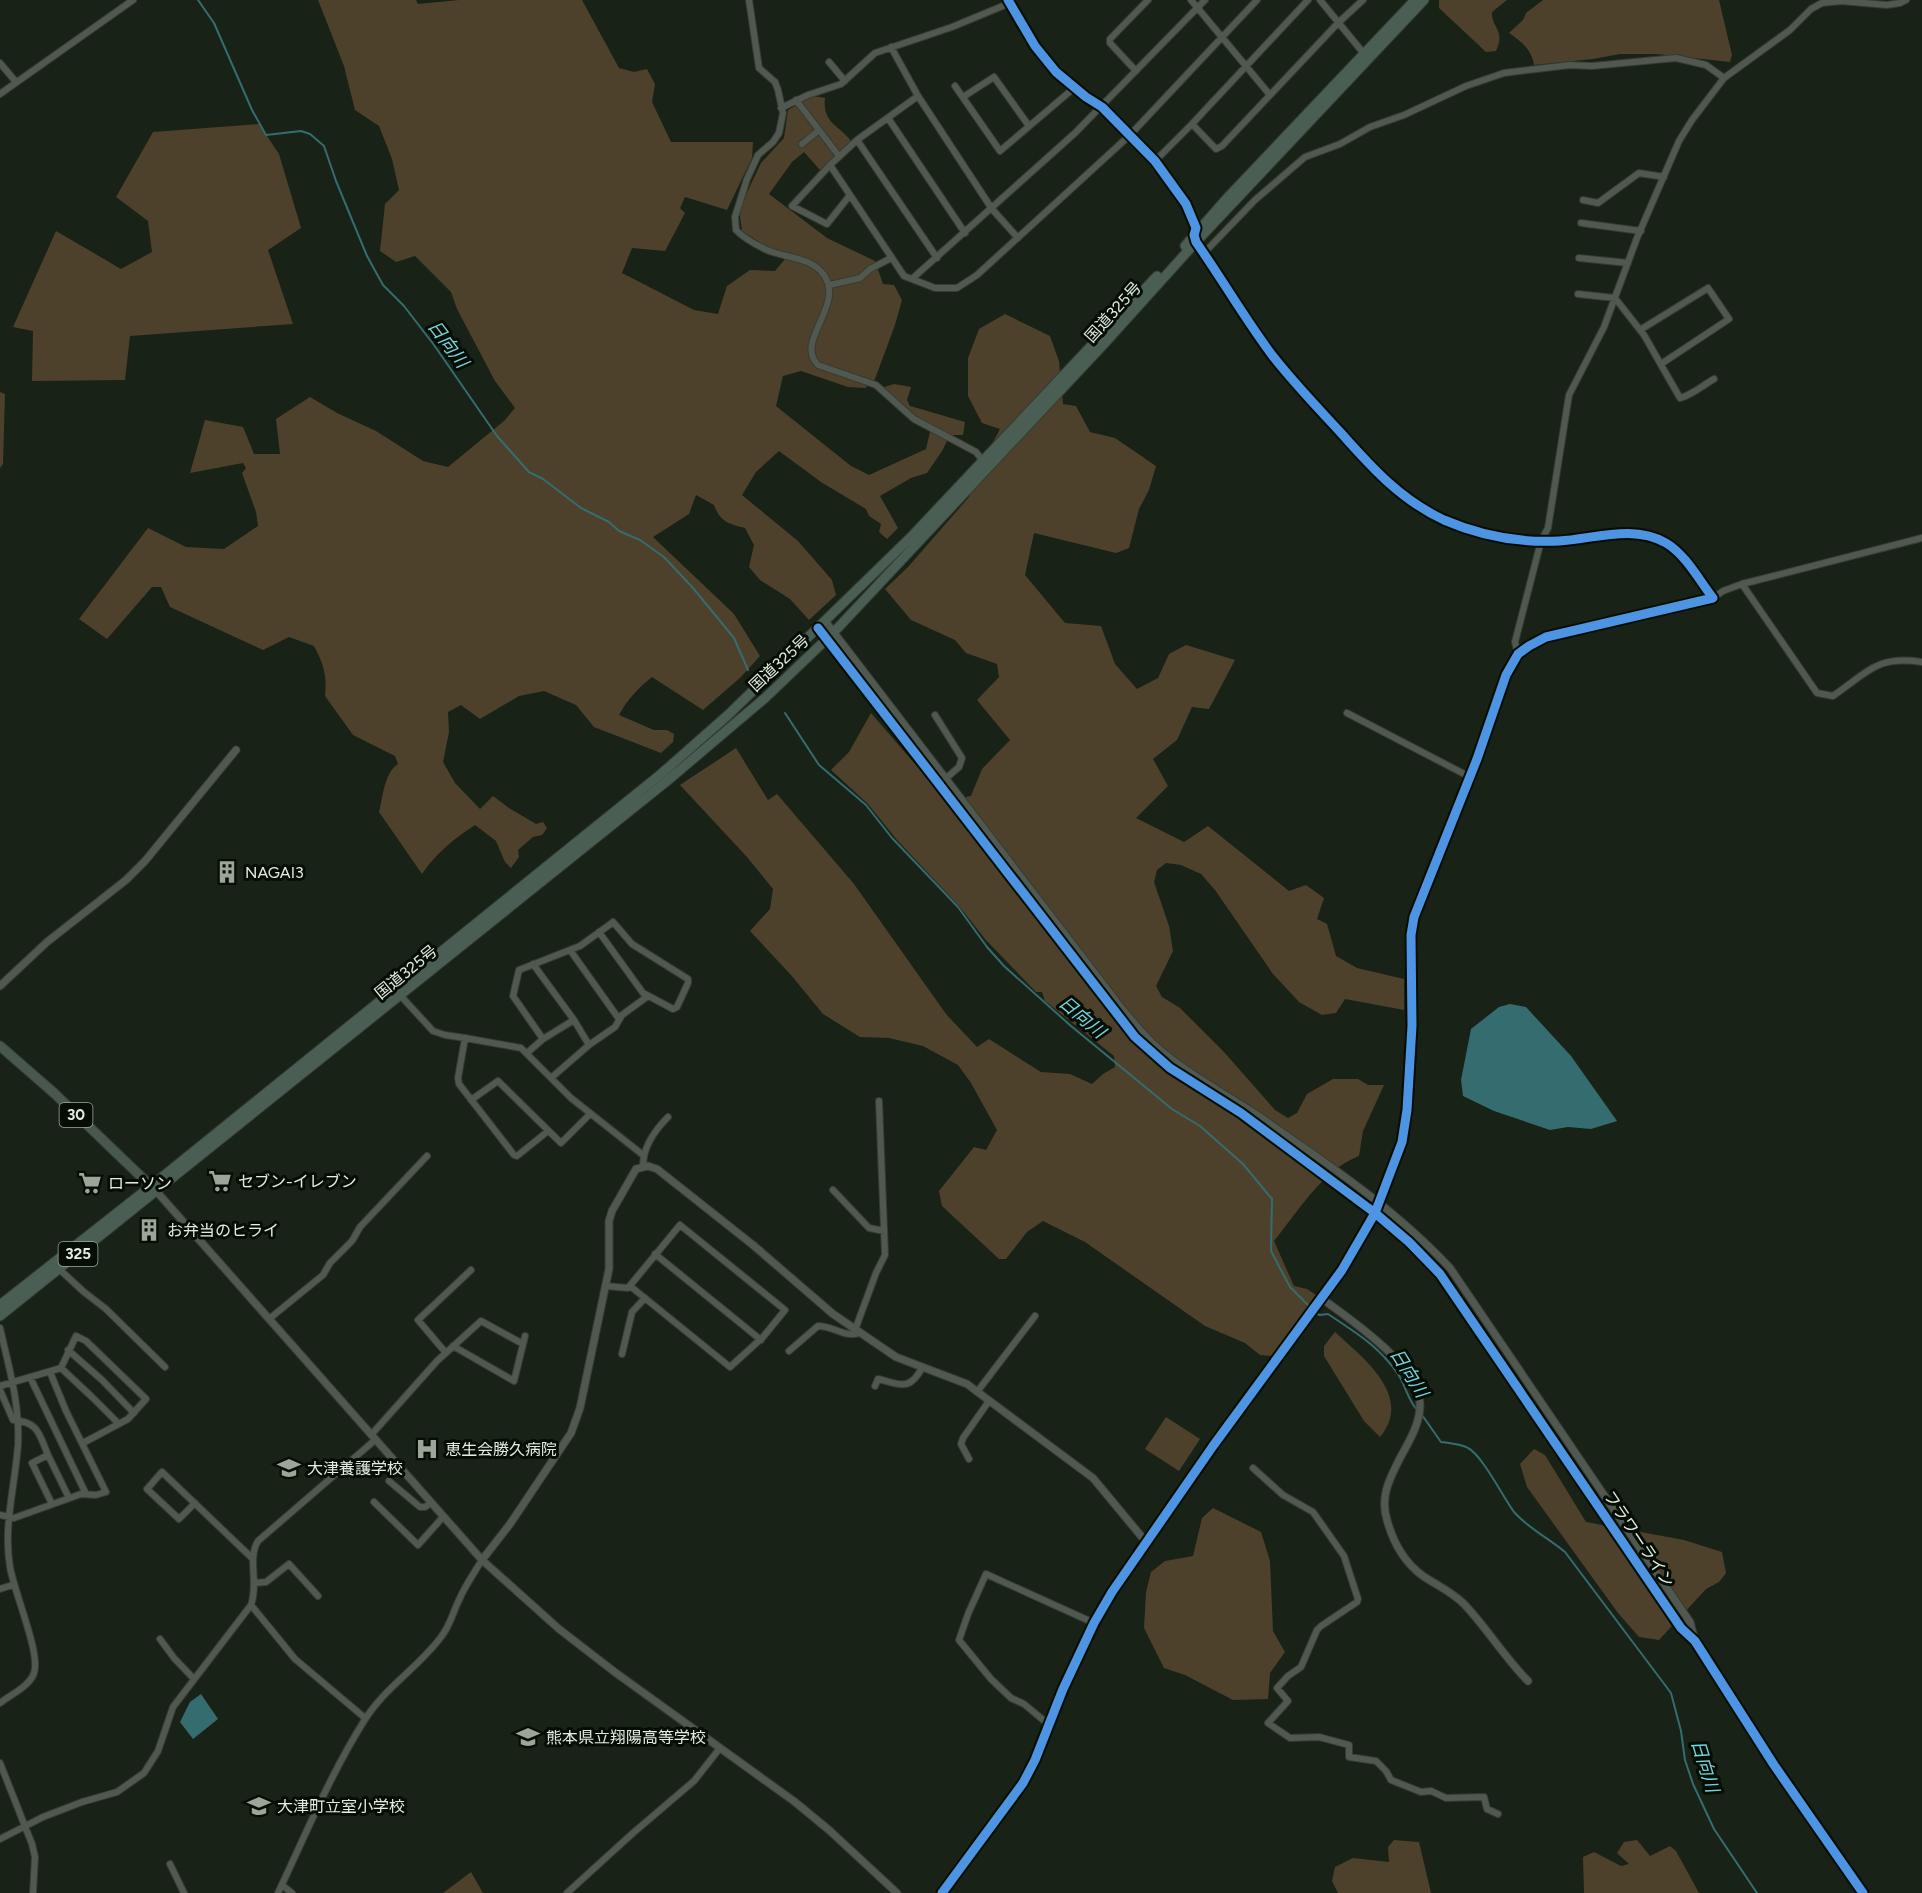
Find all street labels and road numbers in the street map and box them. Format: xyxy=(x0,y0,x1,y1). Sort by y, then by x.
street label: 国道325号 xyxy=(1081,278,1145,346)
street label: 国道325号 xyxy=(745,631,813,695)
street label: 国道325号 xyxy=(371,941,441,1003)
road number: 30 xyxy=(60,1103,92,1127)
road number: 325 xyxy=(58,1242,98,1266)
street label: フラワーライン xyxy=(1600,1487,1678,1591)

